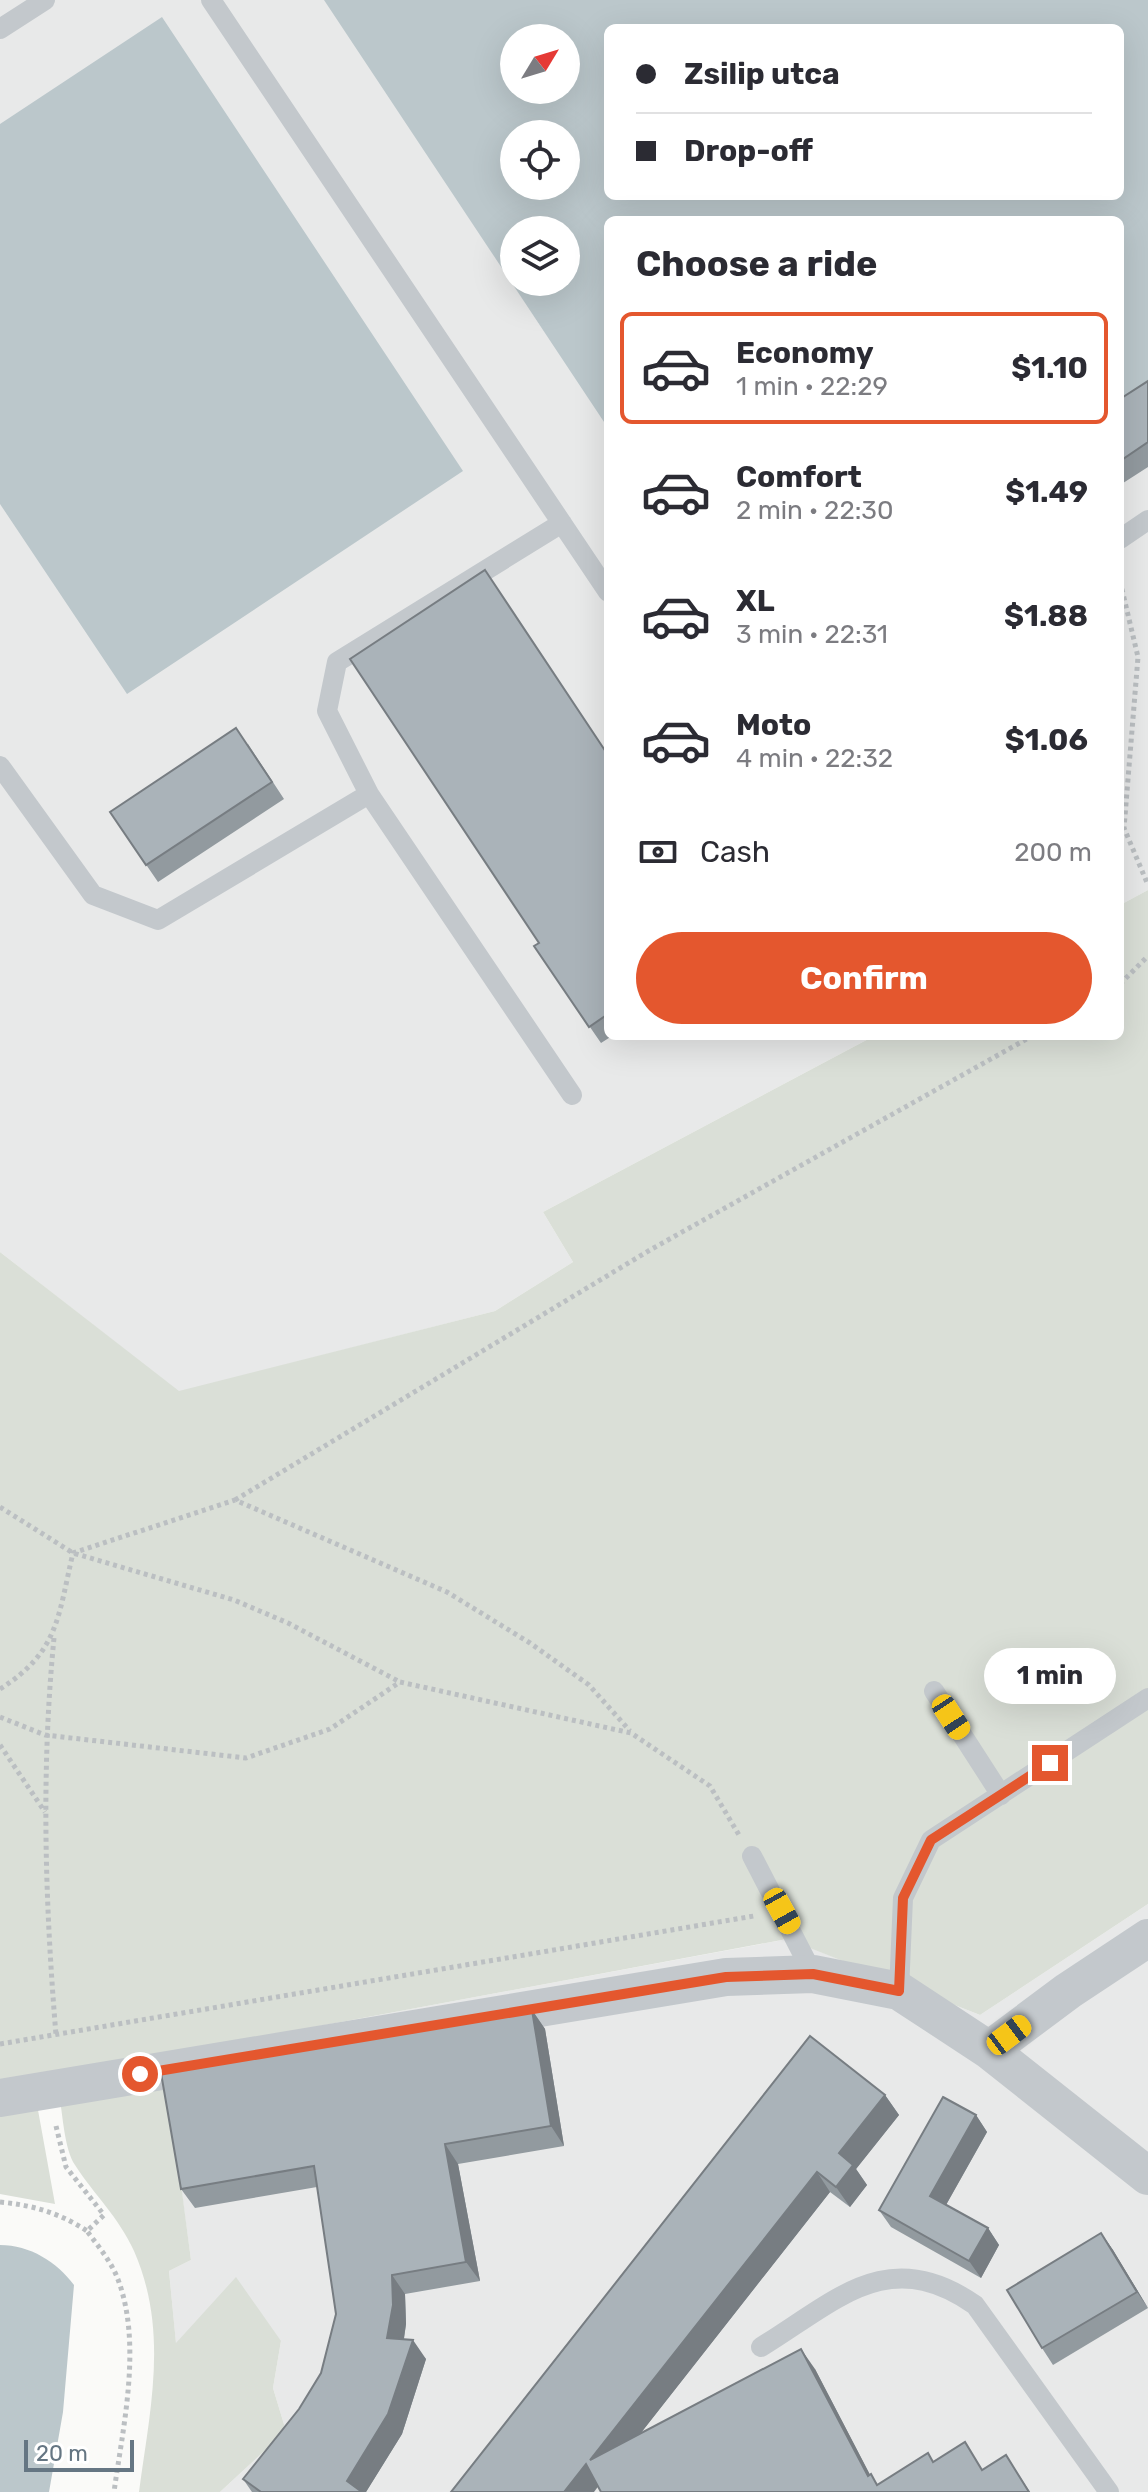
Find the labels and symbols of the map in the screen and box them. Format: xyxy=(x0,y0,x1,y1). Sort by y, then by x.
north arrow xyxy=(500,24,580,104)
callout: 1 min xyxy=(984,1647,1116,1703)
car xyxy=(928,1690,974,1744)
route end xyxy=(1032,1745,1068,1781)
car xyxy=(760,1884,804,1938)
car xyxy=(983,2011,1035,2059)
route start xyxy=(122,2056,158,2092)
scale bar xyxy=(24,2436,134,2472)

